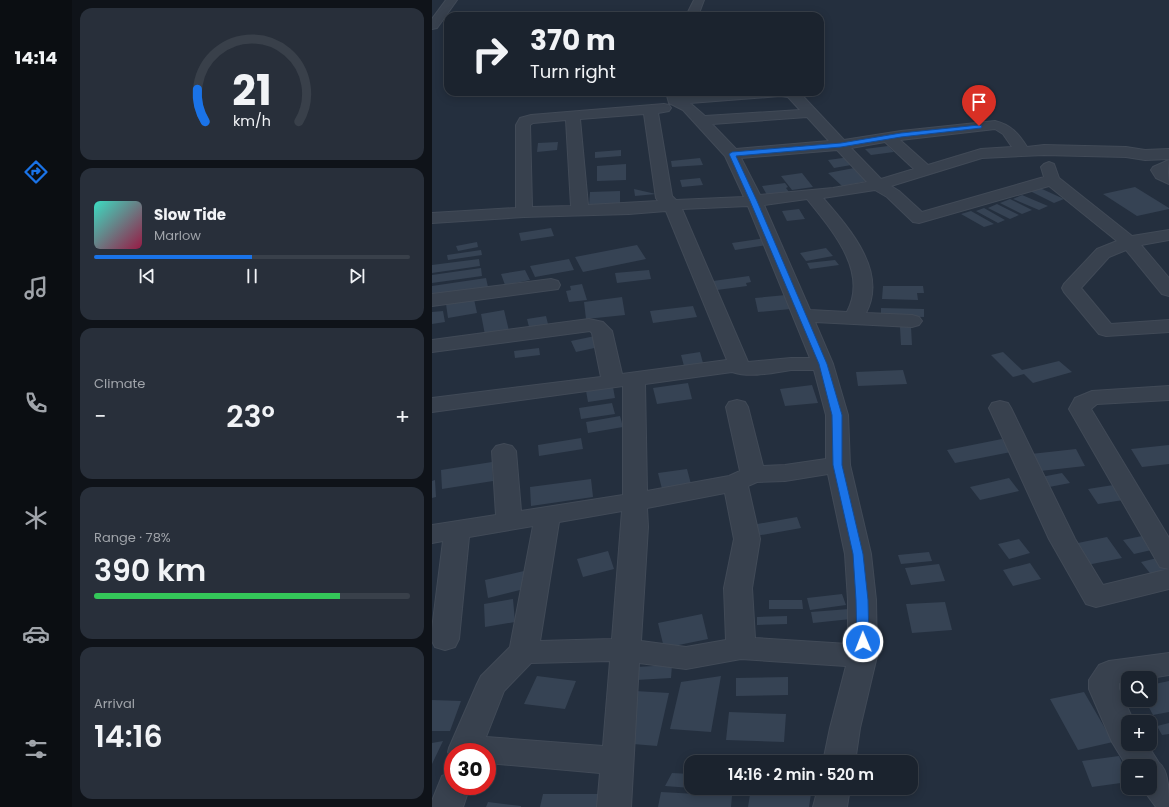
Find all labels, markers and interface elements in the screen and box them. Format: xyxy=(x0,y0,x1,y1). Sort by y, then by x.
text: 370 m xyxy=(530,21,616,60)
icon: right xyxy=(464,28,516,80)
text: 14:14 xyxy=(14,45,58,70)
text: Turn right xyxy=(530,59,616,84)
text: 21 xyxy=(232,61,272,120)
pin xyxy=(962,85,996,126)
icon: arrive xyxy=(968,91,990,113)
text: km/h xyxy=(233,110,271,130)
icon: directions xyxy=(22,158,50,186)
text: Slow Tide xyxy=(154,204,226,225)
text: Marlow xyxy=(154,226,201,245)
icon: previous xyxy=(136,265,158,287)
icon: pause xyxy=(241,265,263,287)
icon: next xyxy=(346,265,368,287)
icon: music xyxy=(22,274,50,302)
text: Climate xyxy=(94,374,145,393)
icon: phone xyxy=(22,389,50,417)
text: 23° xyxy=(226,395,275,438)
text: − xyxy=(94,401,106,432)
text: + xyxy=(395,401,410,432)
icon: climate xyxy=(22,504,50,532)
text: Range · 78% xyxy=(94,528,171,547)
text: 390 km xyxy=(94,549,206,592)
icon: car xyxy=(22,620,50,648)
position arrow xyxy=(842,621,884,663)
map controls xyxy=(1121,671,1157,795)
button: search xyxy=(1121,671,1157,707)
text: Arrival xyxy=(94,694,135,713)
text: 14:16 xyxy=(94,715,163,758)
button: + xyxy=(1121,715,1157,751)
icon: filters xyxy=(22,735,50,763)
speed limit sign: 30 xyxy=(444,743,496,795)
button: − xyxy=(1121,759,1157,795)
text: 14:16 · 2 min · 520 m xyxy=(728,764,874,785)

